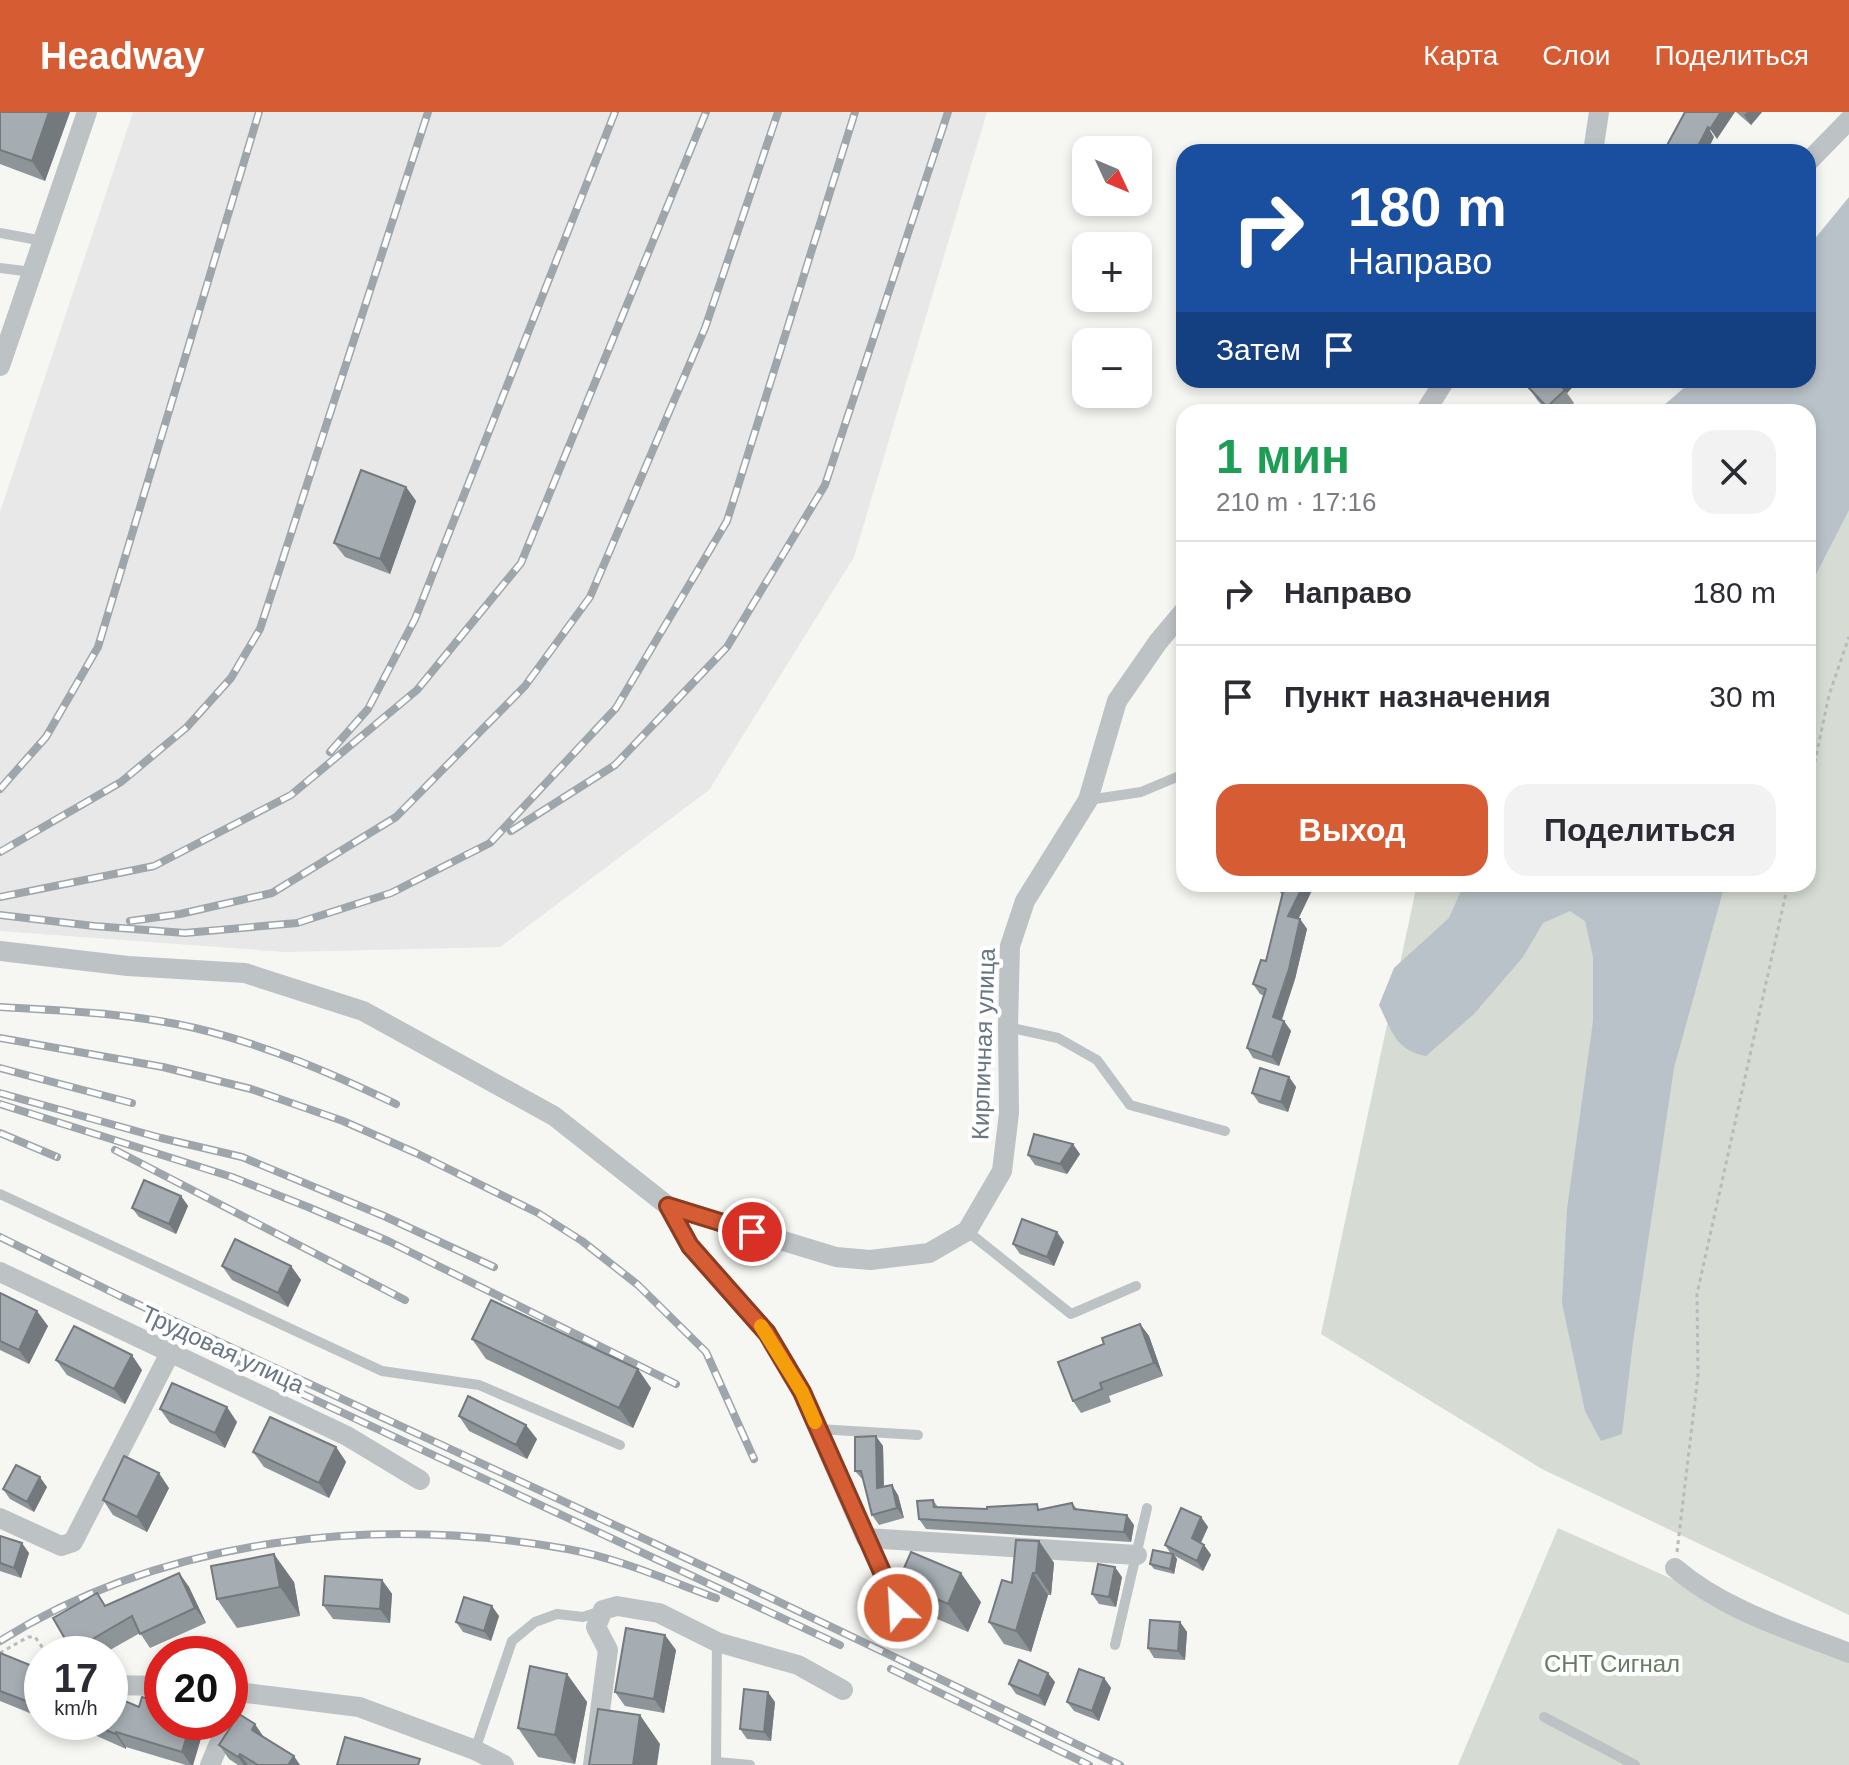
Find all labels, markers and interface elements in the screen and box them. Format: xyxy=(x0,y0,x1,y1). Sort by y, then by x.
text: Headway xyxy=(40,35,205,77)
text: Карта xyxy=(1423,40,1498,71)
text: Слои xyxy=(1542,40,1610,71)
text: Поделиться xyxy=(1654,40,1809,71)
north arrow xyxy=(1072,136,1152,216)
map controls xyxy=(1072,136,1152,408)
text: 180 m xyxy=(1348,175,1507,238)
icon: right xyxy=(1216,176,1320,280)
button: + xyxy=(1072,232,1152,312)
text: Направо xyxy=(1348,241,1492,282)
button: − xyxy=(1072,328,1152,408)
icon: arrive xyxy=(1317,328,1361,372)
text: Затем xyxy=(1216,333,1301,366)
text: 1 мин xyxy=(1216,430,1350,483)
button: close xyxy=(1692,430,1776,514)
text: 210 m · 17:16 xyxy=(1216,487,1376,517)
icon: right xyxy=(1216,571,1260,615)
text: Направо xyxy=(1284,576,1412,609)
text: 180 m xyxy=(1693,576,1776,609)
icon: arrive xyxy=(1216,675,1260,719)
text: Пункт назначения xyxy=(1284,680,1551,713)
text: 30 m xyxy=(1709,680,1776,713)
button: Выход xyxy=(1216,784,1488,876)
button: Поделиться xyxy=(1504,784,1776,876)
street label: Кирпичная улица xyxy=(966,947,1000,1140)
pin xyxy=(718,1198,786,1266)
icon: arrive xyxy=(730,1210,774,1254)
street label: Трудовая улица xyxy=(137,1299,309,1399)
position arrow xyxy=(856,1566,940,1650)
speed limit sign: 20 xyxy=(144,1636,248,1740)
park label: СНТ Сигнал xyxy=(1544,1650,1680,1677)
text: 17 xyxy=(54,1656,98,1700)
text: km/h xyxy=(54,1697,98,1719)

